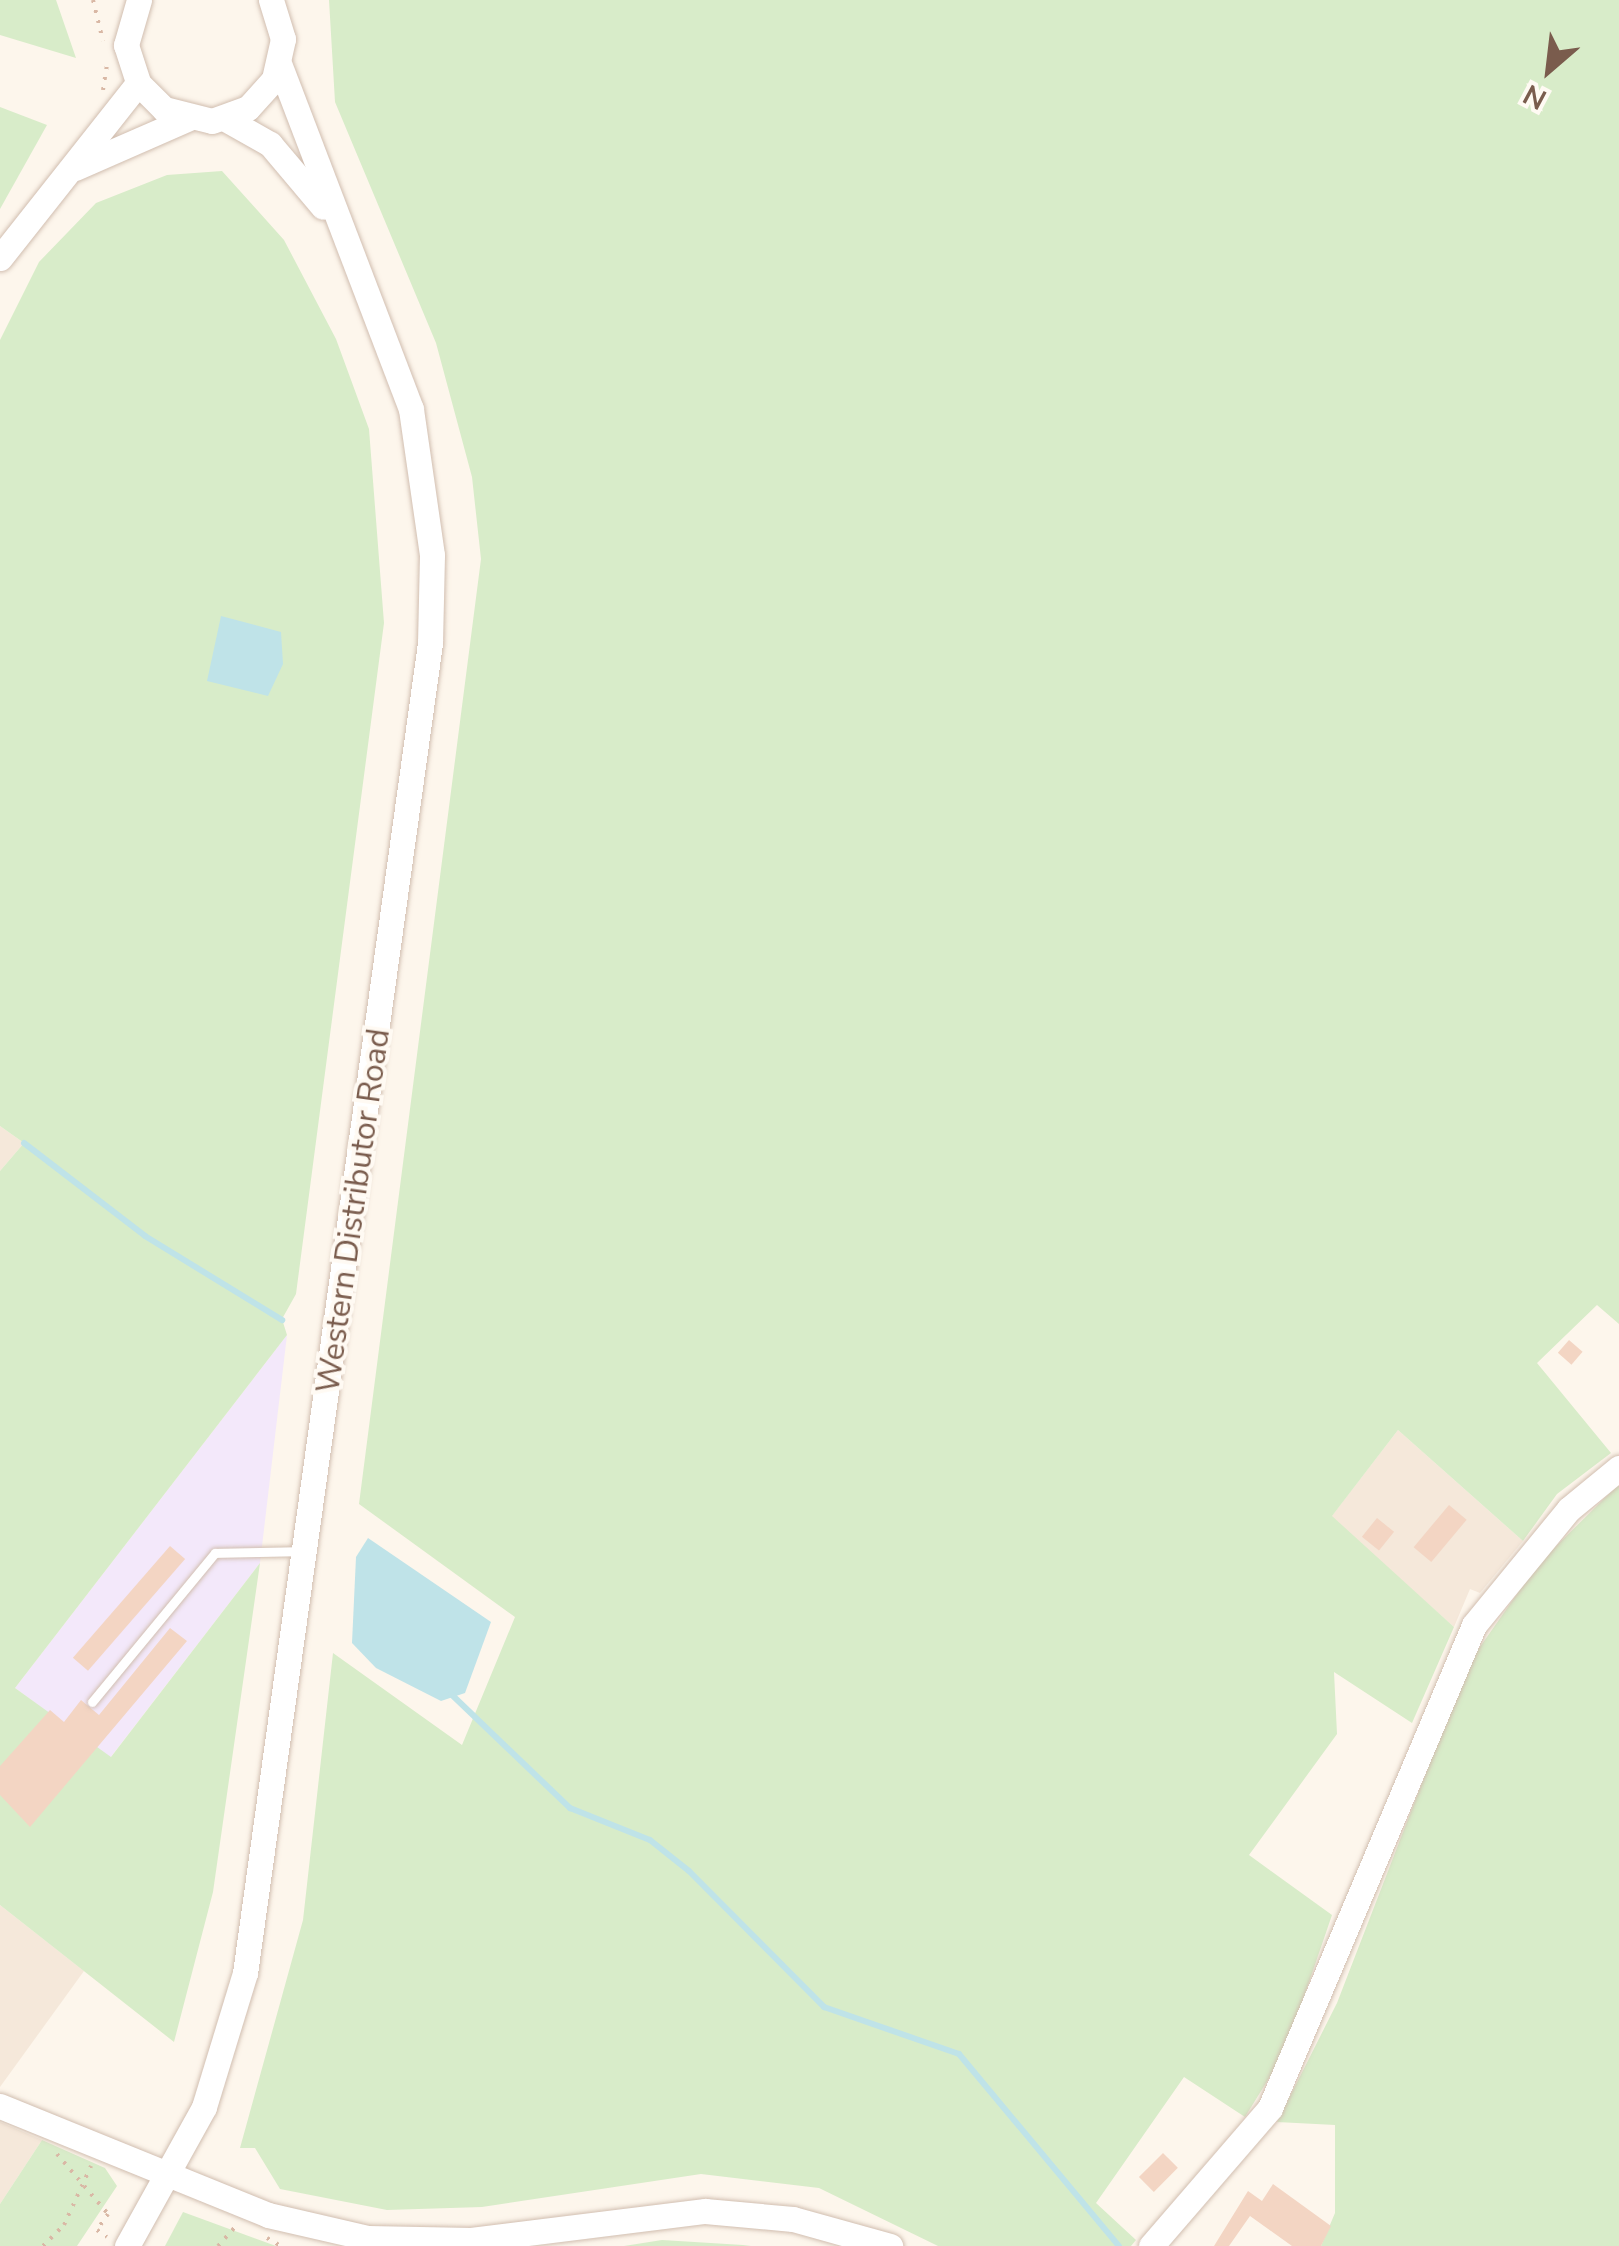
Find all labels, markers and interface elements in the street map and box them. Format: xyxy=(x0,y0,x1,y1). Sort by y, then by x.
north arrow xyxy=(1499,20,1599,120)
text: N xyxy=(1517,75,1553,118)
street label: Western Distributor Road xyxy=(309,1026,399,1396)

